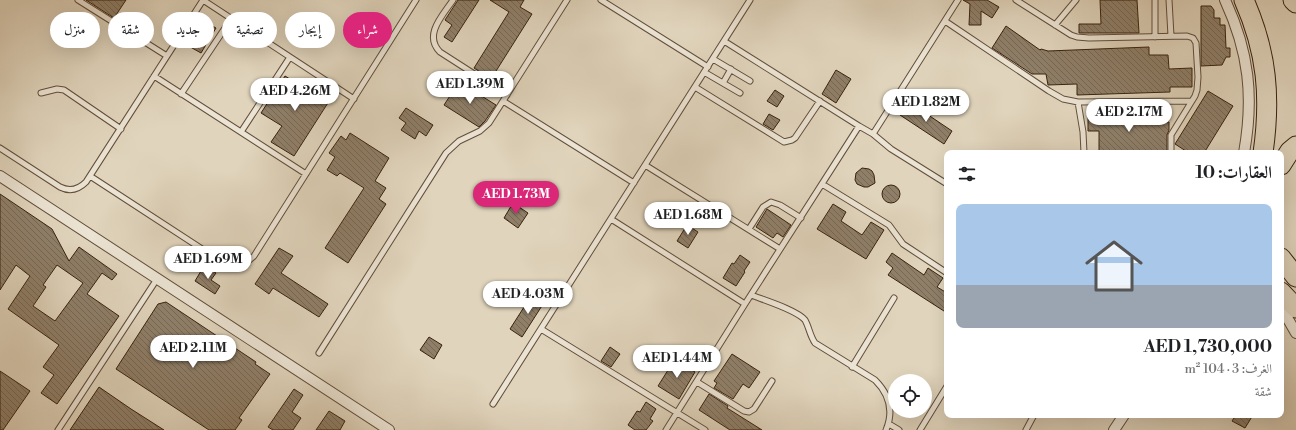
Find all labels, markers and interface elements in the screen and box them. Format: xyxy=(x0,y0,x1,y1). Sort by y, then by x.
chip: منزل xyxy=(50,12,100,48)
chip: شقة xyxy=(108,12,154,48)
chip: جديد xyxy=(162,12,214,48)
chip: تصفية xyxy=(222,12,277,48)
chip: إيجار xyxy=(285,12,335,48)
chip: شراء xyxy=(343,12,392,48)
pin: AED 1.39M xyxy=(424,71,516,105)
text: AED 1.39M xyxy=(436,76,504,92)
pin: AED 4.26M xyxy=(249,78,341,112)
text: AED 4.26M xyxy=(259,83,331,99)
pin: AED 1.82M xyxy=(880,89,972,123)
text: AED 1.82M xyxy=(891,94,961,110)
pin: AED 2.17M xyxy=(1083,99,1175,133)
text: AED 2.17M xyxy=(1095,104,1163,120)
text: العقارات: 10 xyxy=(1195,162,1272,184)
icon: filters xyxy=(956,163,978,185)
pin: AED 1.73M xyxy=(470,181,562,215)
text: AED 1.73M xyxy=(482,186,550,202)
pin: AED 1.68M xyxy=(642,202,734,236)
text: AED 1.68M xyxy=(653,207,723,223)
icon: home xyxy=(1078,230,1150,302)
pin: AED 1.69M xyxy=(162,246,254,280)
text: AED 1.69M xyxy=(173,251,243,267)
pin: AED 4.03M xyxy=(482,281,574,315)
text: AED 4.03M xyxy=(492,286,564,302)
pin: AED 2.11M xyxy=(147,335,239,369)
text: AED 1,730,000 xyxy=(1143,336,1272,358)
text: AED 2.11M xyxy=(159,340,227,356)
pin: AED 1.44M xyxy=(631,345,723,379)
text: AED 1.44M xyxy=(642,350,712,366)
text: الغرف: 3 · 104 m² xyxy=(1184,361,1272,377)
map controls xyxy=(888,374,932,418)
button: locate xyxy=(888,374,932,418)
text: شقة xyxy=(1255,384,1272,400)

